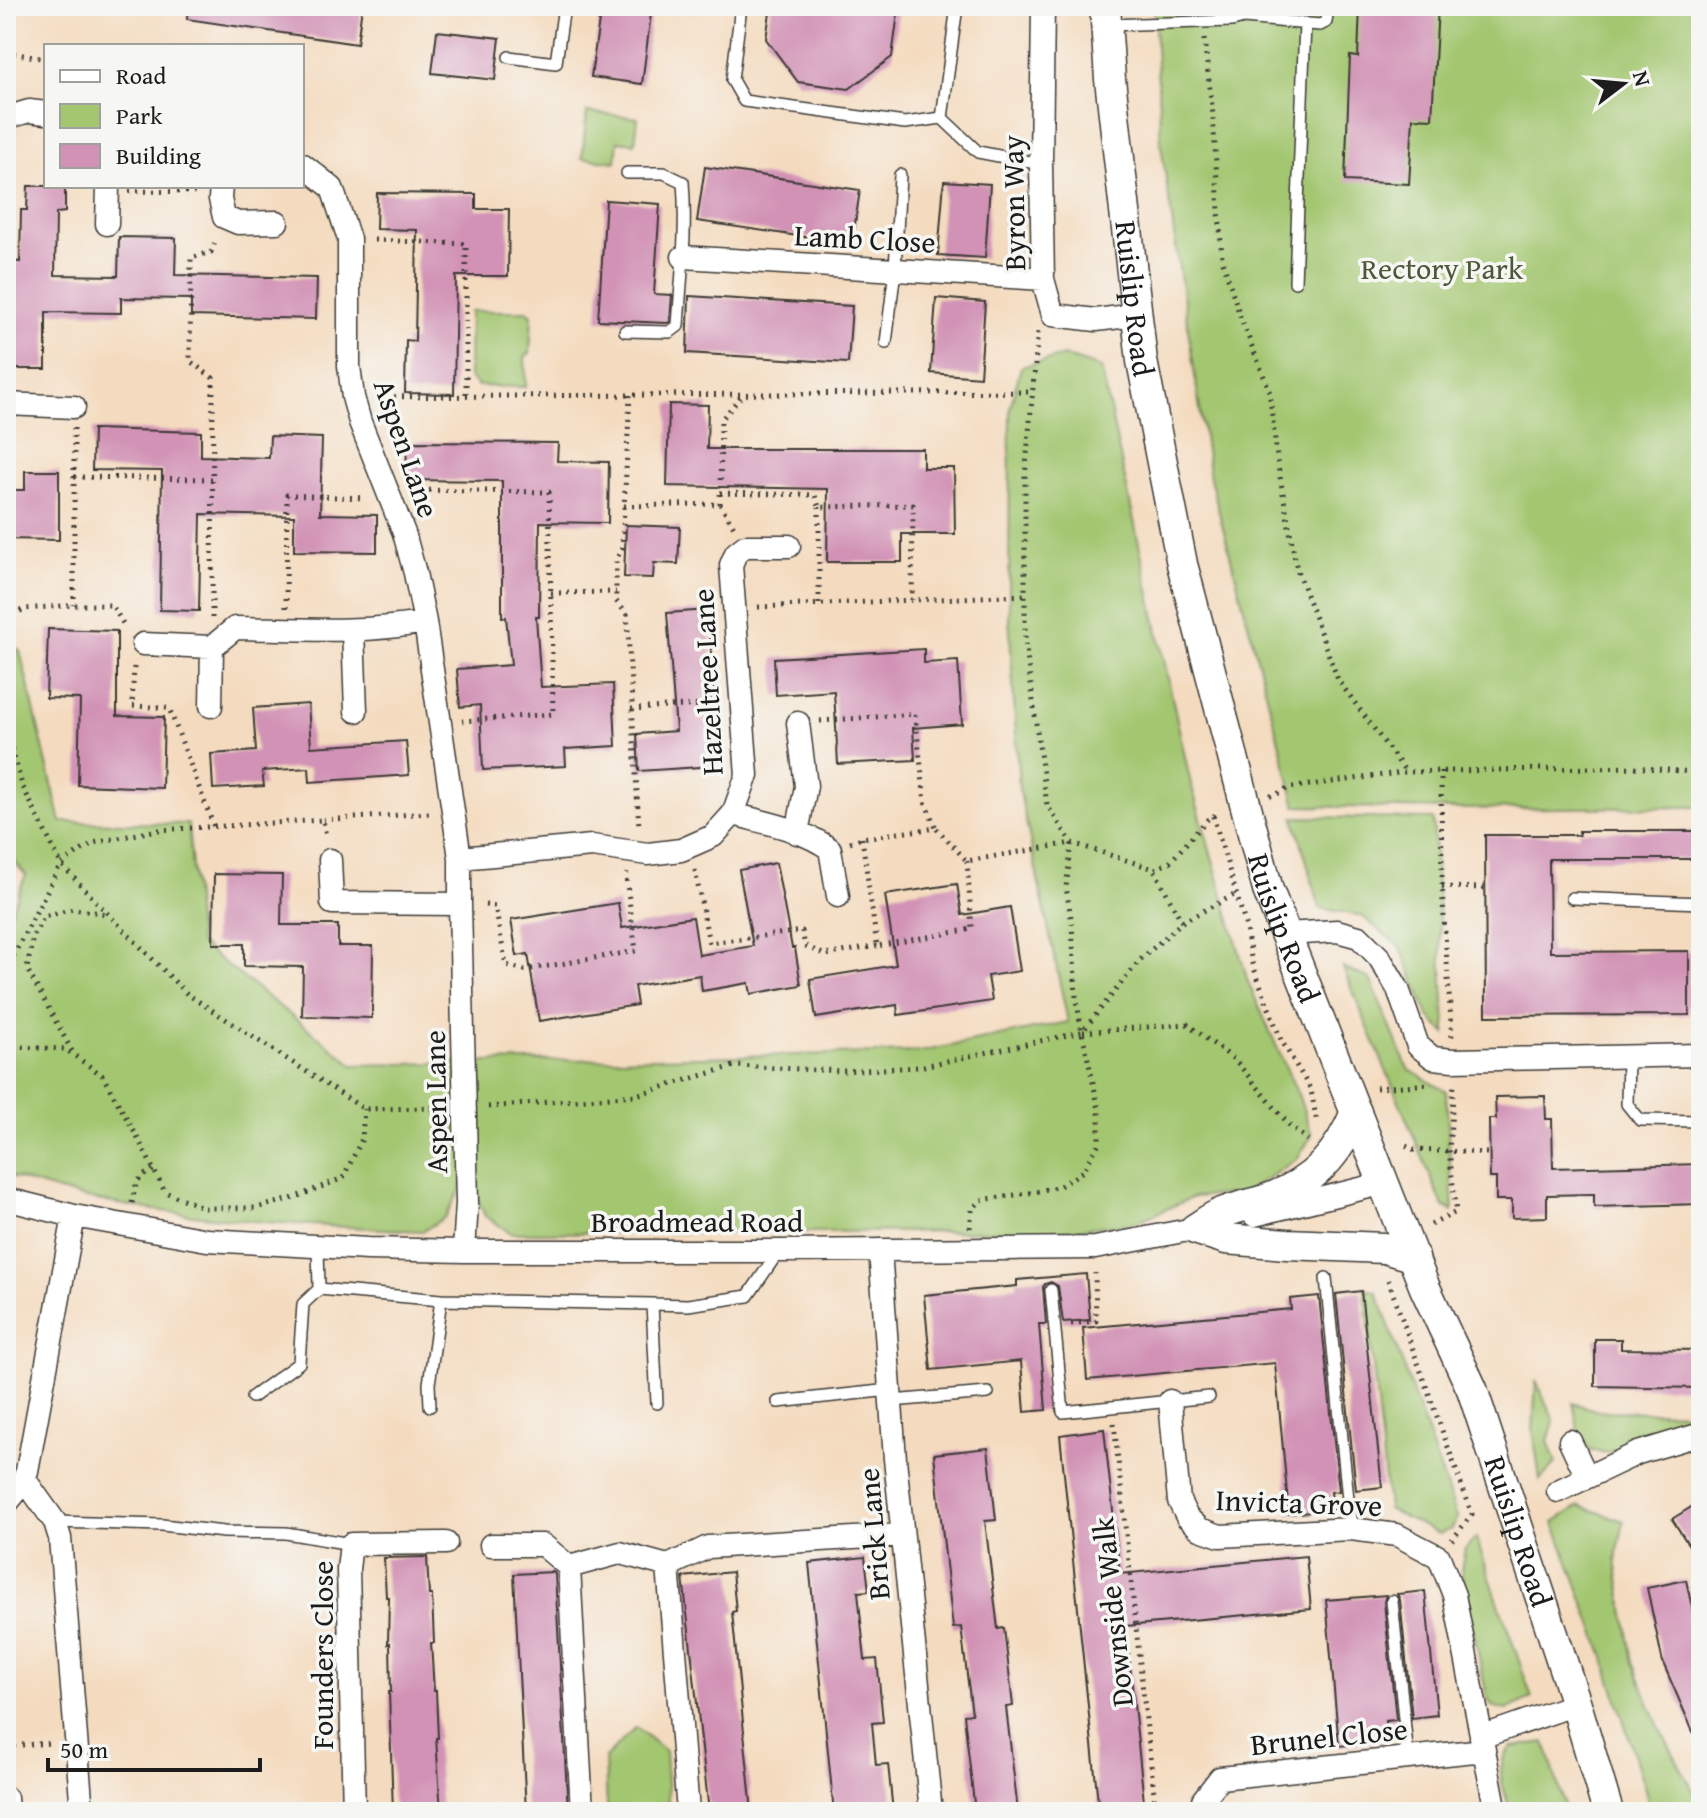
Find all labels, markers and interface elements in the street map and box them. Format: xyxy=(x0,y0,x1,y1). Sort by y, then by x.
legend xyxy=(44,44,304,188)
north arrow xyxy=(1583,44,1663,124)
text: Road xyxy=(116,58,166,93)
text: N xyxy=(1625,67,1660,90)
text: Park xyxy=(116,98,163,133)
street label: Byron Way xyxy=(990,135,1036,271)
text: Building xyxy=(116,138,201,173)
street label: Lamb Close xyxy=(793,212,937,264)
street label: Ruislip Road xyxy=(1104,218,1167,380)
park label: Rectory Park xyxy=(1361,246,1524,290)
street label: Aspen Lane xyxy=(363,373,451,523)
street label: Hazeltree Lane xyxy=(680,588,734,776)
street label: Ruislip Road xyxy=(1237,848,1332,1009)
street label: Aspen Lane xyxy=(412,1030,458,1174)
street label: Broadmead Road xyxy=(591,1199,803,1243)
street label: Ruislip Road xyxy=(1474,1450,1564,1612)
street label: Brick Lane xyxy=(845,1466,901,1602)
street label: Invicta Grove xyxy=(1215,1477,1383,1527)
street label: Downside Walk xyxy=(1080,1514,1144,1709)
street label: Founders Close xyxy=(300,1561,344,1749)
street label: Brunel Close xyxy=(1248,1706,1410,1766)
scale bar xyxy=(48,1722,260,1772)
text: 50 m xyxy=(60,1732,108,1767)

